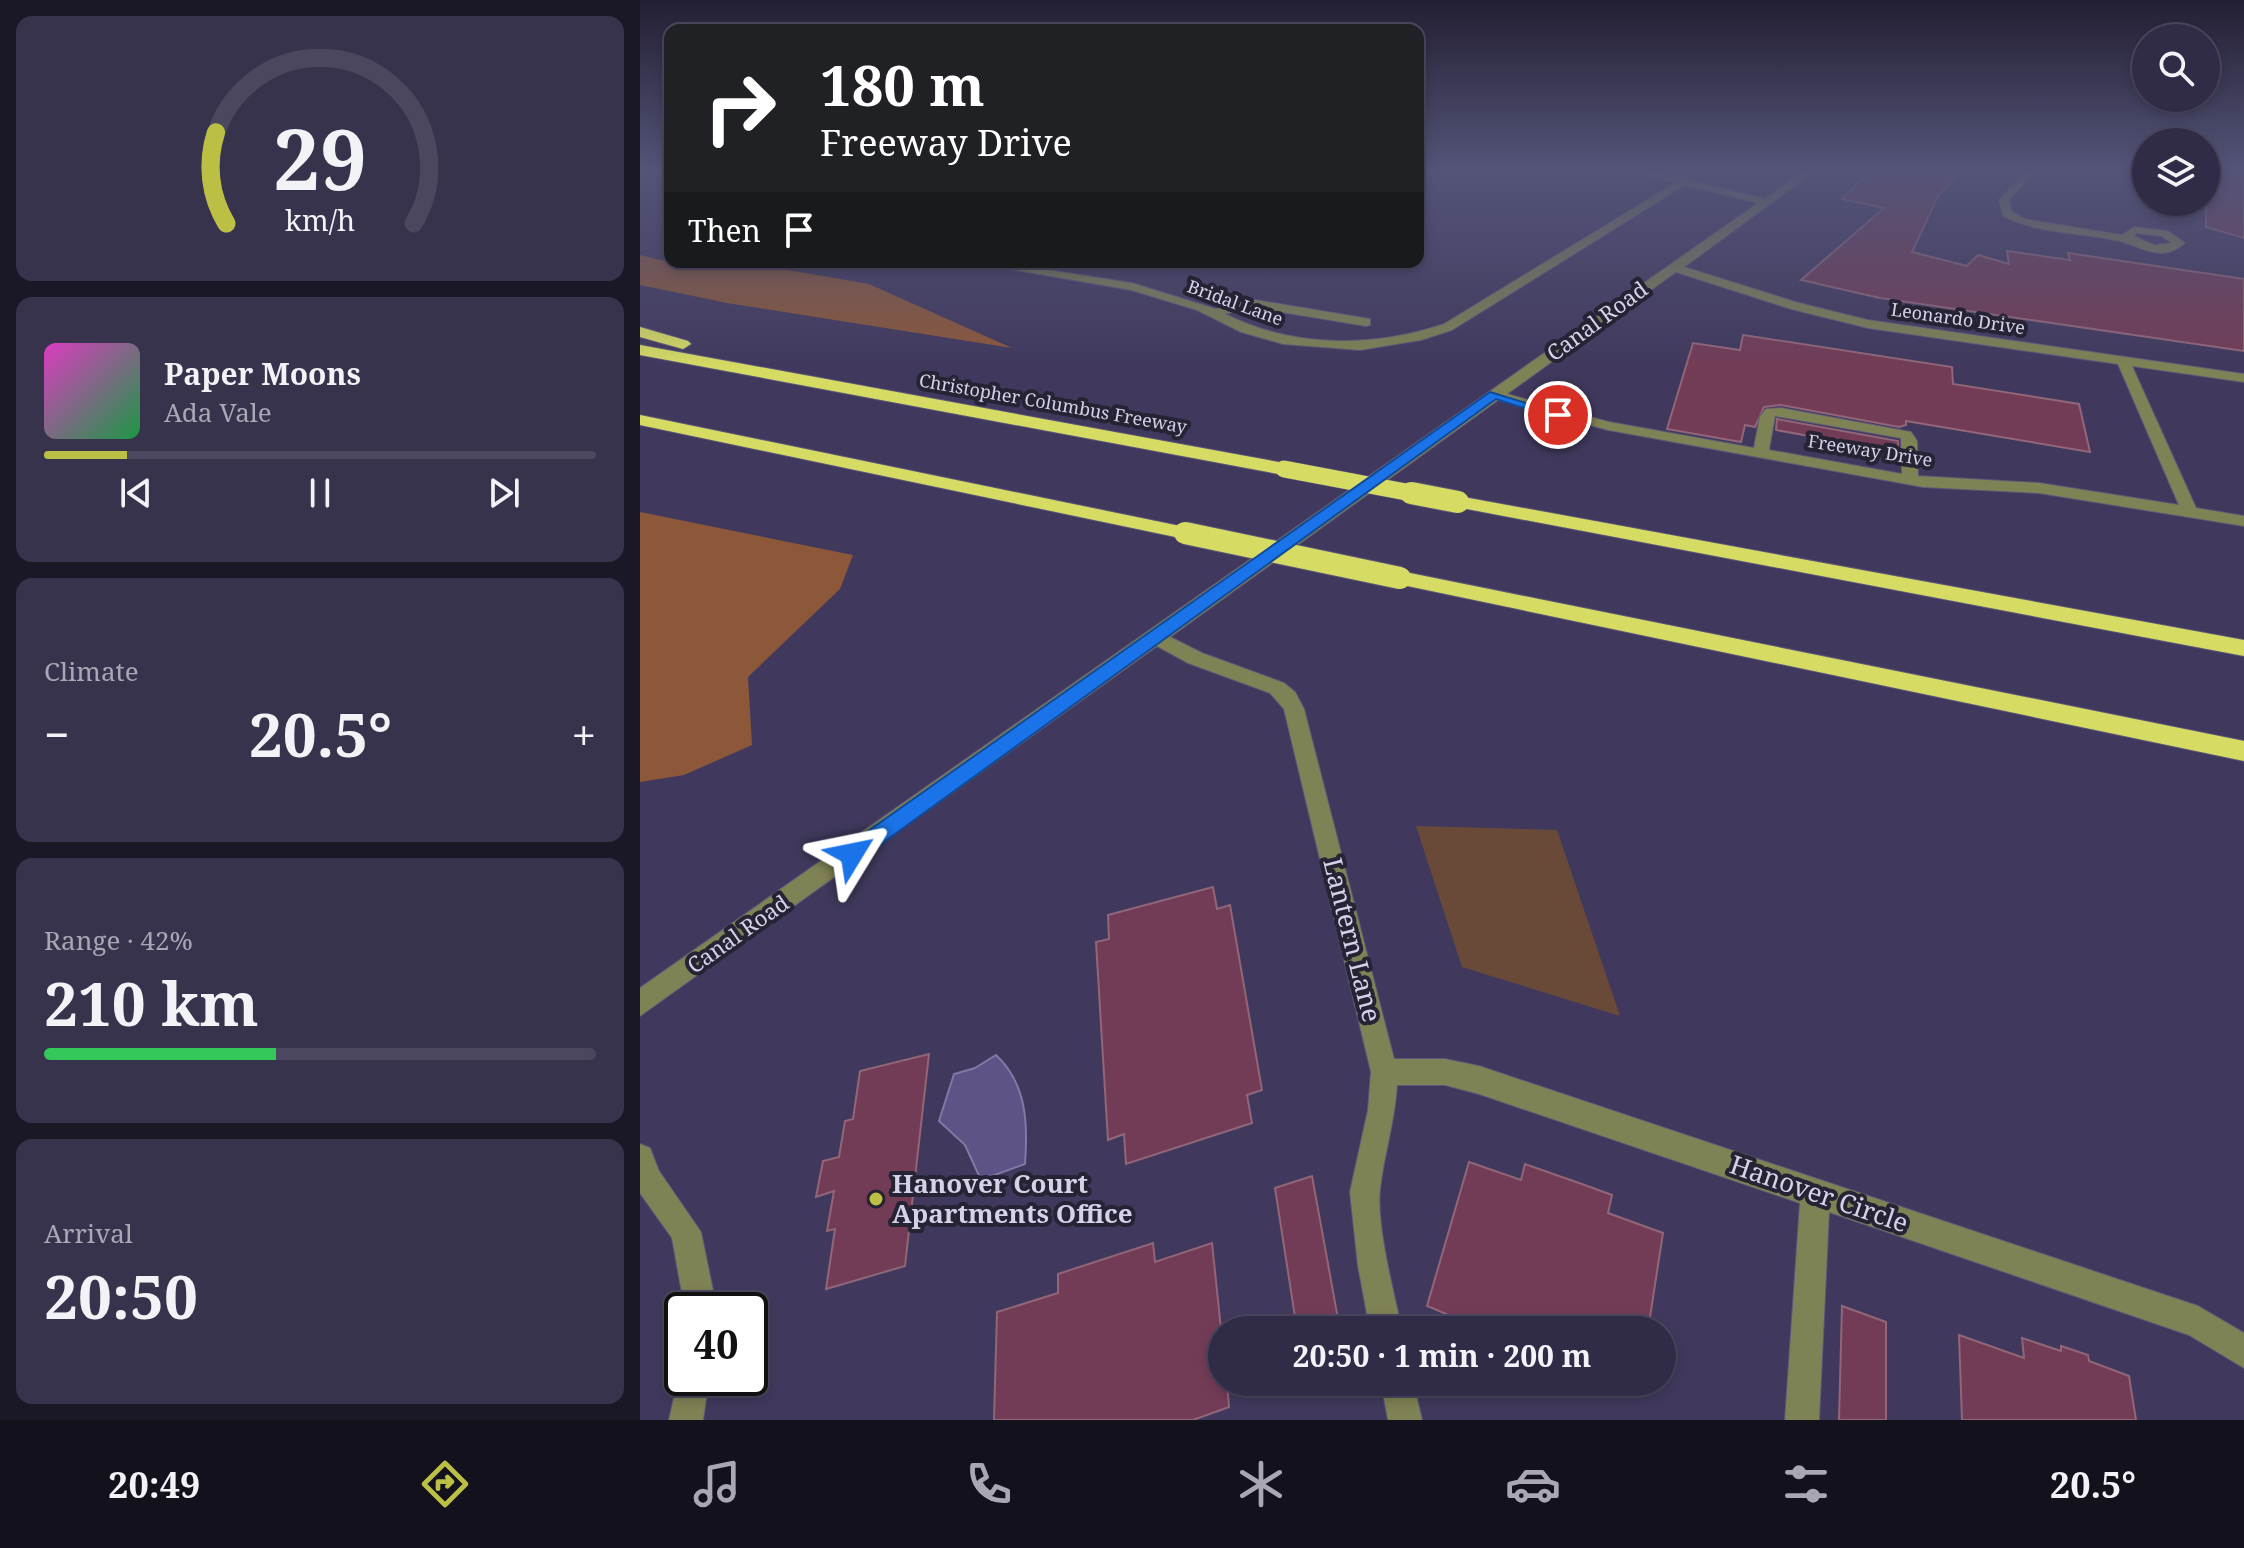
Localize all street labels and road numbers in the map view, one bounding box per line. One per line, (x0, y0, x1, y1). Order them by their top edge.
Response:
street label: Canal Road (1540, 273, 1653, 367)
street label: Bridal Lane (1184, 274, 1286, 330)
street label: Leonardo Drive (1890, 297, 2027, 339)
street label: Christopher Columbus Freeway (917, 368, 1190, 439)
street label: Freeway Drive (1806, 428, 1934, 472)
street label: Lantern Lane (1315, 854, 1391, 1026)
street label: Canal Road (680, 887, 795, 979)
street label: Hanover Circle (1725, 1146, 1913, 1240)

